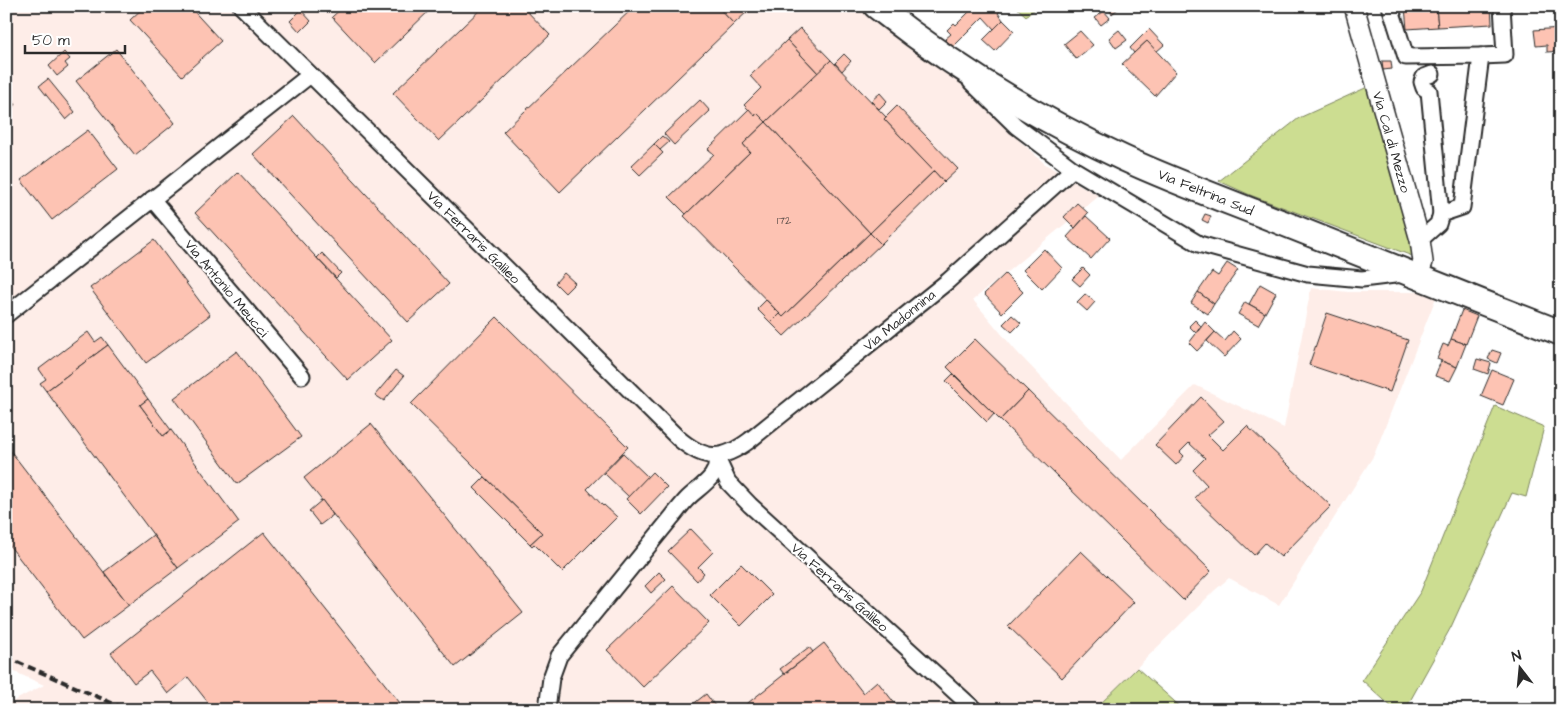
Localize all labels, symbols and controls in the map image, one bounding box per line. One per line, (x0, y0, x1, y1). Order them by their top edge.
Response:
scale bar (25, 22, 125, 54)
text: 50 m (32, 30, 70, 51)
street label: Via Cal di Mezzo (1367, 89, 1415, 195)
street label: Via Feltrina Sud (1155, 165, 1256, 221)
street label: Via Ferraris Galileo (422, 187, 525, 289)
house number: 172 (777, 213, 792, 228)
street label: Via Antonio Meucci (179, 236, 273, 342)
street label: Via Madonnina (859, 285, 940, 356)
street label: Via Ferraris Galileo (786, 539, 892, 637)
north arrow (1494, 644, 1544, 694)
text: N (1510, 646, 1524, 667)

